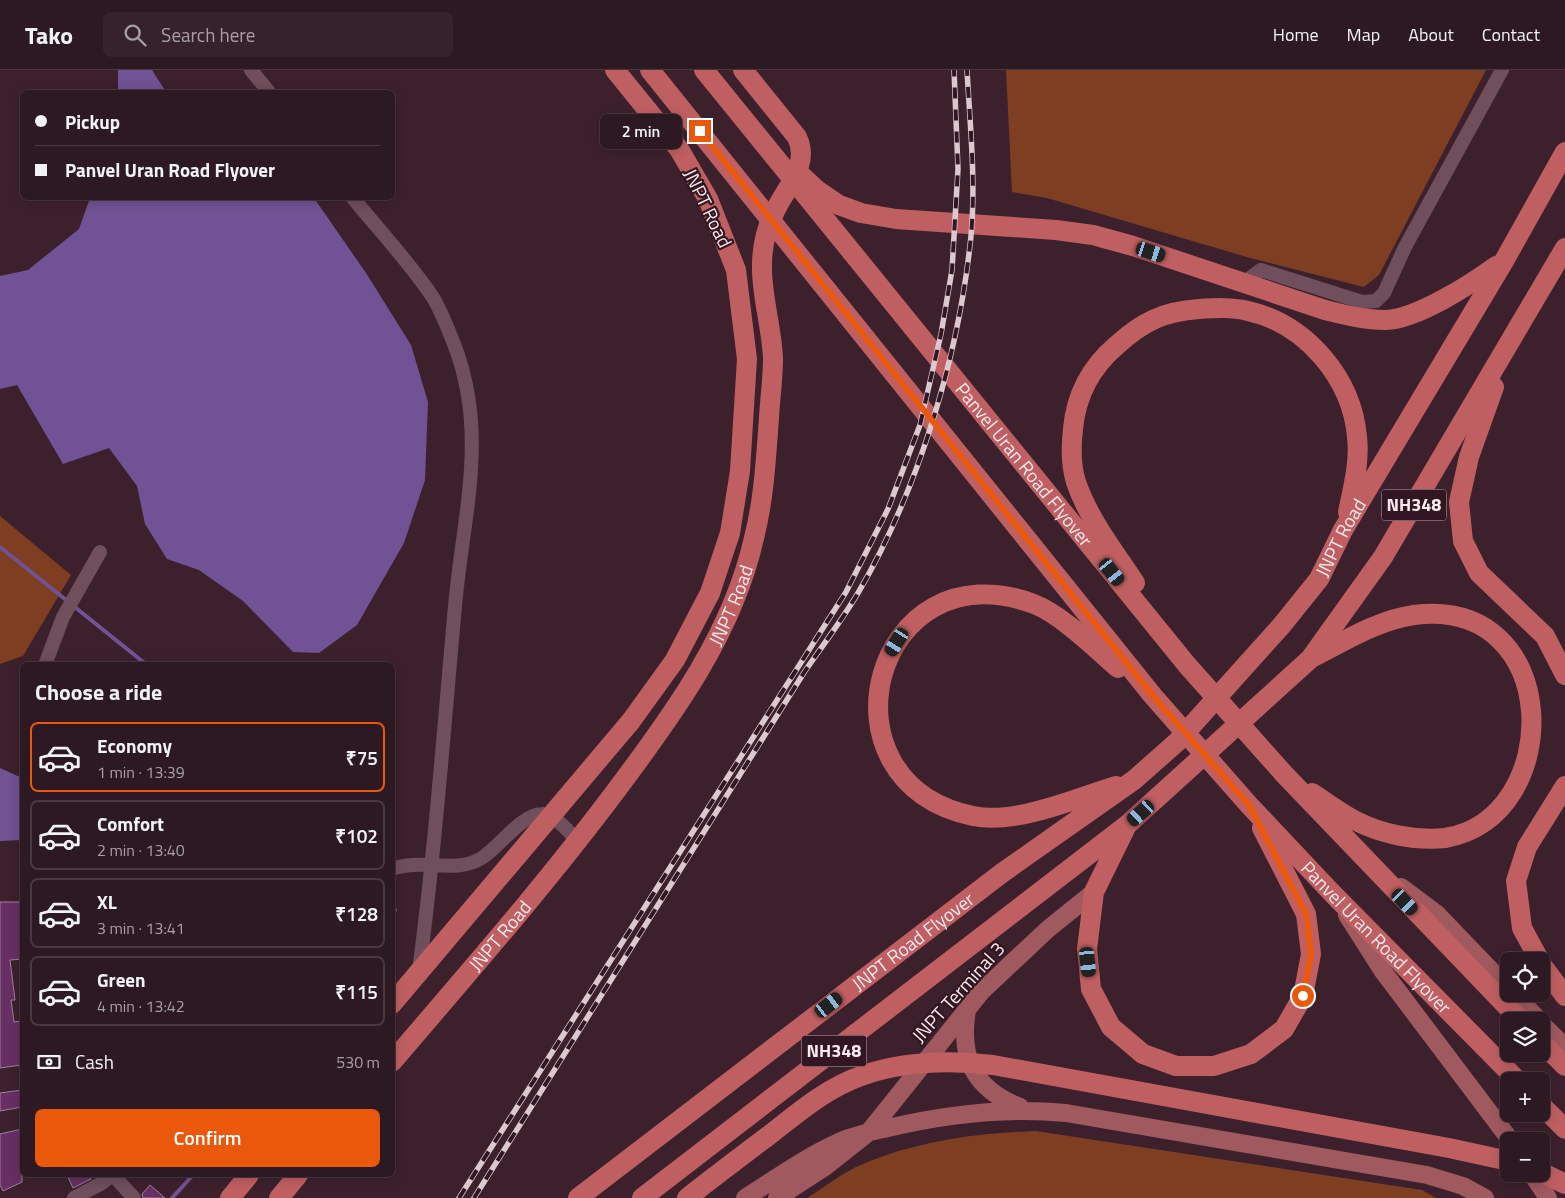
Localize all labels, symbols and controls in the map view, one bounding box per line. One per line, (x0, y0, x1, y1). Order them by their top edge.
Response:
search box (103, 12, 453, 57)
text: Tako (25, 17, 73, 53)
text: Search here (161, 20, 255, 49)
icon: search (121, 21, 149, 49)
text: Home (1273, 21, 1319, 48)
text: Map (1347, 21, 1380, 48)
text: About (1408, 21, 1454, 48)
text: Contact (1482, 21, 1540, 48)
text: Pickup (65, 107, 120, 136)
callout: 2 min (600, 114, 682, 148)
text: 2 min (622, 119, 660, 143)
route end (689, 120, 711, 142)
text: Panvel Uran Road Flyover (65, 155, 275, 184)
street label: JNPT Road (677, 163, 740, 252)
car (1134, 240, 1167, 264)
street label: Panvel Uran Road Flyover (949, 376, 1101, 553)
road number: NH348 (1382, 490, 1446, 520)
street label: JNPT Road (1307, 493, 1373, 581)
car (1096, 556, 1127, 588)
street label: JNPT Road (701, 561, 760, 650)
car (882, 625, 911, 659)
text: Choose a ride (35, 675, 162, 709)
text: Economy (97, 731, 172, 760)
icon: car (37, 735, 82, 780)
text: ₹75 (346, 743, 378, 772)
text: 1 min · 13:39 (97, 760, 185, 784)
car (1124, 797, 1157, 829)
text: Comfort (97, 809, 164, 838)
icon: car (37, 813, 82, 858)
text: ₹102 (335, 821, 378, 850)
text: 2 min · 13:40 (97, 838, 185, 862)
street label: Panvel Uran Road Flyover (1295, 854, 1459, 1020)
street label: JNPT Road Flyover (845, 884, 980, 997)
car (1389, 886, 1420, 918)
text: XL (97, 887, 117, 916)
icon: car (37, 891, 82, 936)
street label: JNPT Road (461, 894, 538, 977)
text: ₹128 (335, 899, 378, 928)
text: 3 min · 13:41 (97, 916, 185, 940)
street label: JNPT Terminal 3 (904, 935, 1011, 1049)
car (1078, 946, 1097, 978)
map controls (1500, 952, 1550, 1182)
button: locate (1500, 952, 1550, 1002)
text: Green (97, 965, 146, 994)
icon: car (37, 969, 82, 1014)
text: ₹115 (335, 977, 378, 1006)
route start (1292, 985, 1314, 1007)
car (812, 990, 845, 1020)
text: 4 min · 13:42 (97, 994, 185, 1018)
button: layers (1500, 1012, 1550, 1062)
road number: NH348 (802, 1036, 866, 1066)
text: Cash (75, 1047, 114, 1076)
icon: cash (35, 1048, 63, 1076)
text: 530 m (336, 1050, 380, 1074)
button: + (1500, 1072, 1550, 1122)
button: Confirm (35, 1109, 380, 1167)
button: − (1500, 1132, 1550, 1182)

